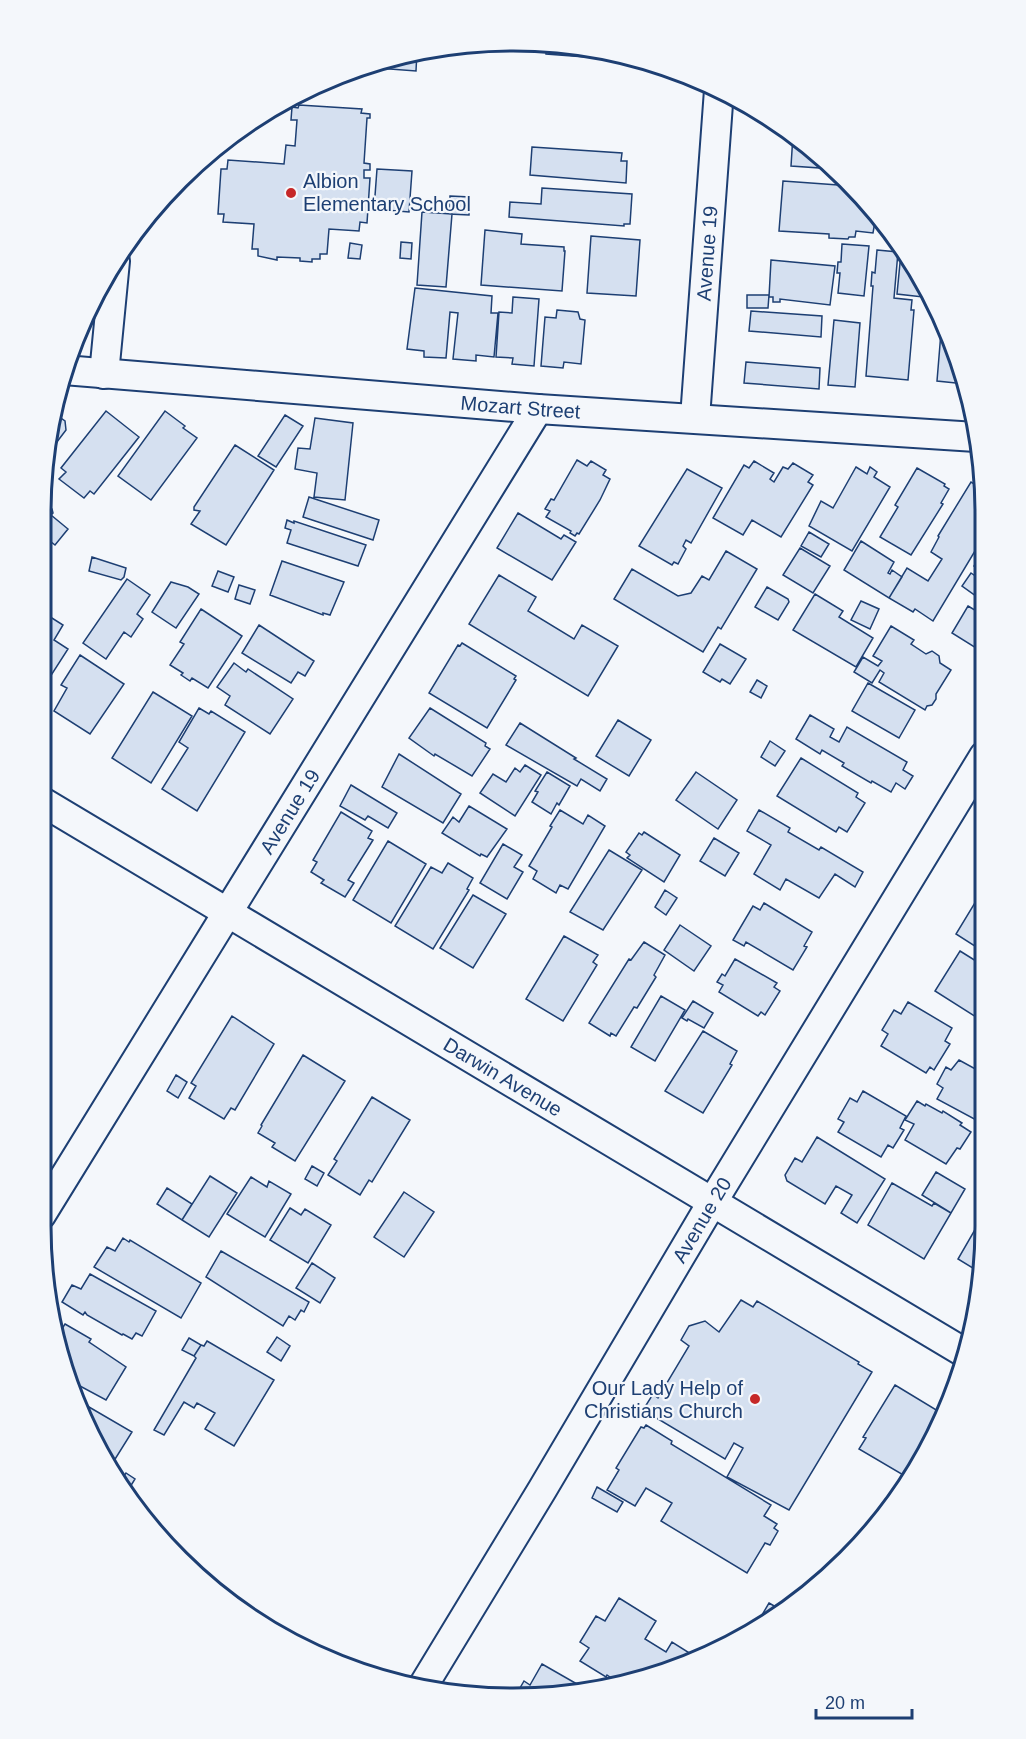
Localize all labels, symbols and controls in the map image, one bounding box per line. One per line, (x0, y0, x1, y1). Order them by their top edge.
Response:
place label: Albion Elementary School (303, 170, 471, 215)
marker: Albion Elementary School (284, 186, 298, 200)
street label: Avenue 19 (693, 205, 721, 302)
street label: Mozart Street (460, 392, 582, 423)
street label: Avenue 19 (255, 765, 324, 858)
street label: Darwin Avenue (440, 1033, 566, 1121)
street label: Avenue 20 (668, 1173, 736, 1267)
place label: Our Lady Help of Christians Church (584, 1377, 743, 1422)
marker: Our Lady Help of Christians Church (748, 1392, 762, 1406)
scale bar (816, 1682, 912, 1720)
text: 20 m (825, 1693, 865, 1713)

